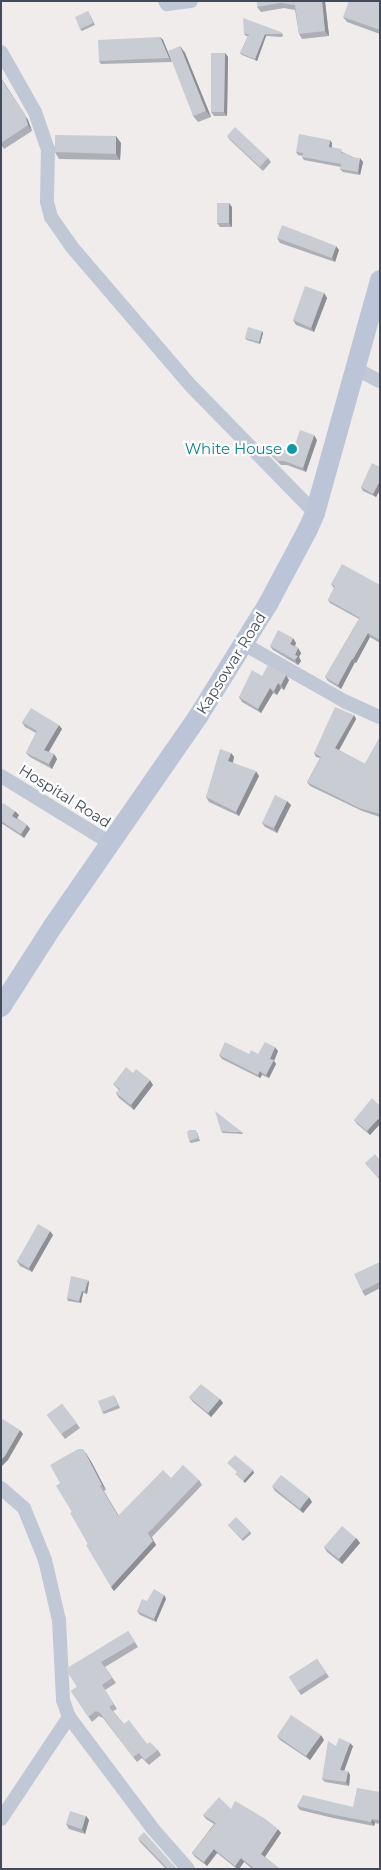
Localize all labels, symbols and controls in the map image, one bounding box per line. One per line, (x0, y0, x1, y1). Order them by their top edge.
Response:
place label: White House (185, 440, 282, 458)
marker: White House (286, 443, 298, 455)
street label: Kapsowar Road (192, 609, 270, 717)
street label: Hospital Road (16, 761, 114, 831)

